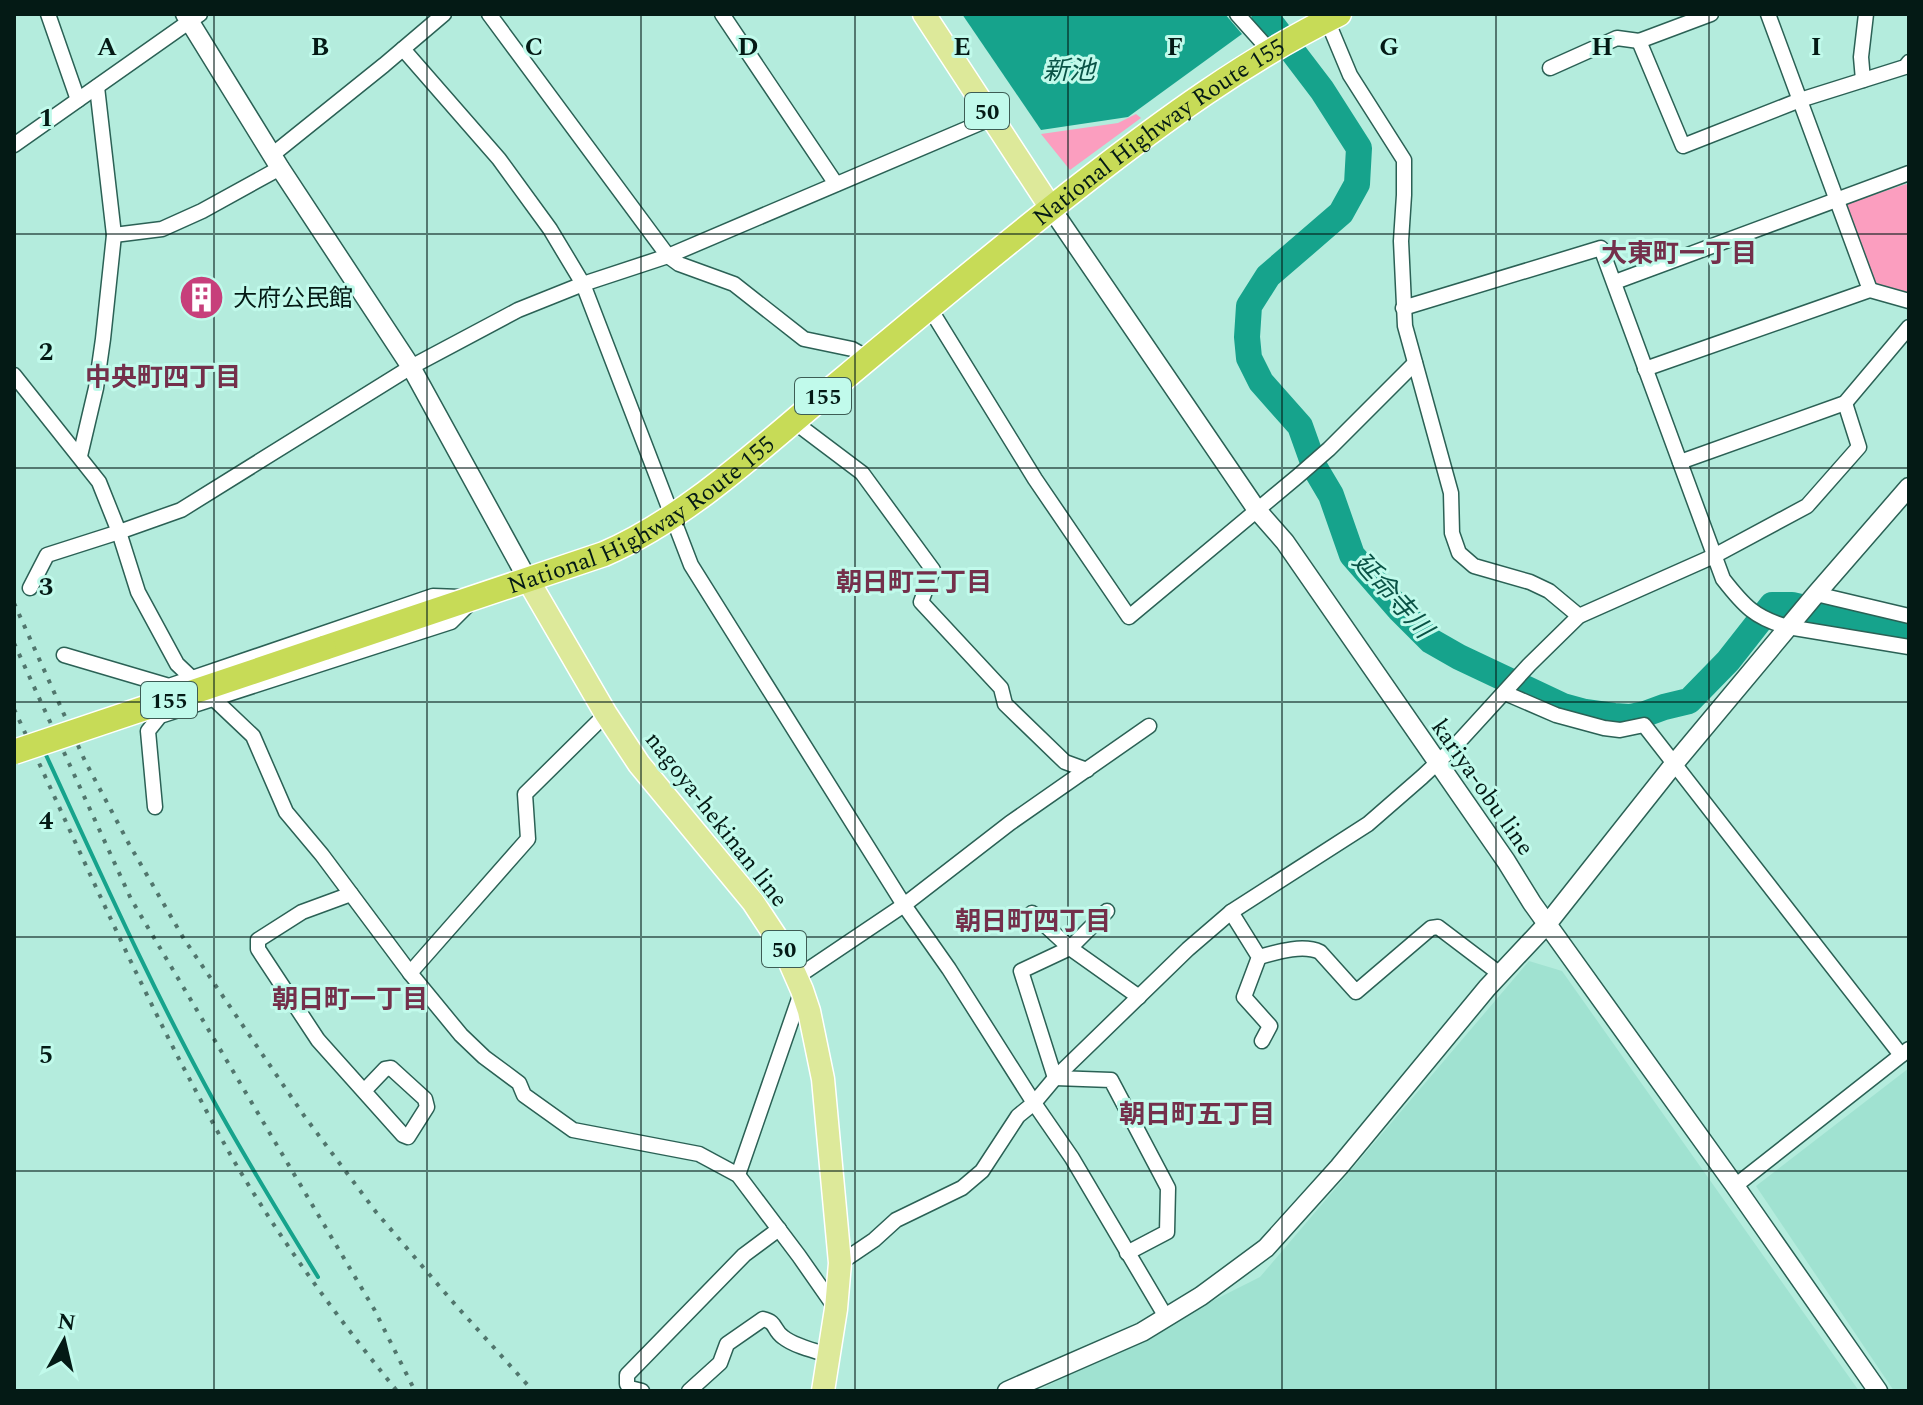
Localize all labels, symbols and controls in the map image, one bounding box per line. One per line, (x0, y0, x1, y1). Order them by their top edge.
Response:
text: A (97, 27, 117, 67)
text: B (311, 27, 329, 67)
text: C (525, 27, 543, 67)
text: D (738, 27, 758, 67)
text: E (953, 27, 971, 67)
text: F (1167, 27, 1183, 67)
text: G (1379, 27, 1399, 67)
text: H (1591, 27, 1613, 67)
text: I (1811, 27, 1821, 67)
street label: National Highway Route 155 (1025, 30, 1292, 235)
water label: 新池 (1043, 51, 1098, 91)
road number: 50 (965, 93, 1009, 129)
text: 1 (39, 98, 53, 138)
district label: 大東町一丁目 (1601, 234, 1757, 274)
building icon: 大府公民館 (178, 274, 226, 322)
place label: 大府公民館 (233, 281, 353, 317)
text: 2 (39, 332, 53, 372)
district label: 中央町四丁目 (85, 358, 241, 398)
road number: 155 (795, 378, 851, 414)
street label: National Highway Route 155 (503, 427, 783, 604)
water label: 延命寺川 (1343, 544, 1444, 650)
district label: 朝日町三丁目 (836, 563, 992, 603)
text: 3 (39, 567, 53, 607)
road number: 155 (141, 682, 197, 718)
street label: kariya-obu line (1422, 712, 1543, 863)
street label: nagoya-hekinan line (636, 724, 797, 915)
text: 4 (39, 801, 54, 841)
district label: 朝日町四丁目 (955, 902, 1111, 942)
road number: 50 (762, 931, 806, 967)
district label: 朝日町一丁目 (272, 980, 428, 1020)
text: 5 (39, 1035, 53, 1075)
district label: 朝日町五丁目 (1119, 1095, 1275, 1135)
north arrow (24, 1301, 104, 1381)
text: N (55, 1305, 78, 1340)

